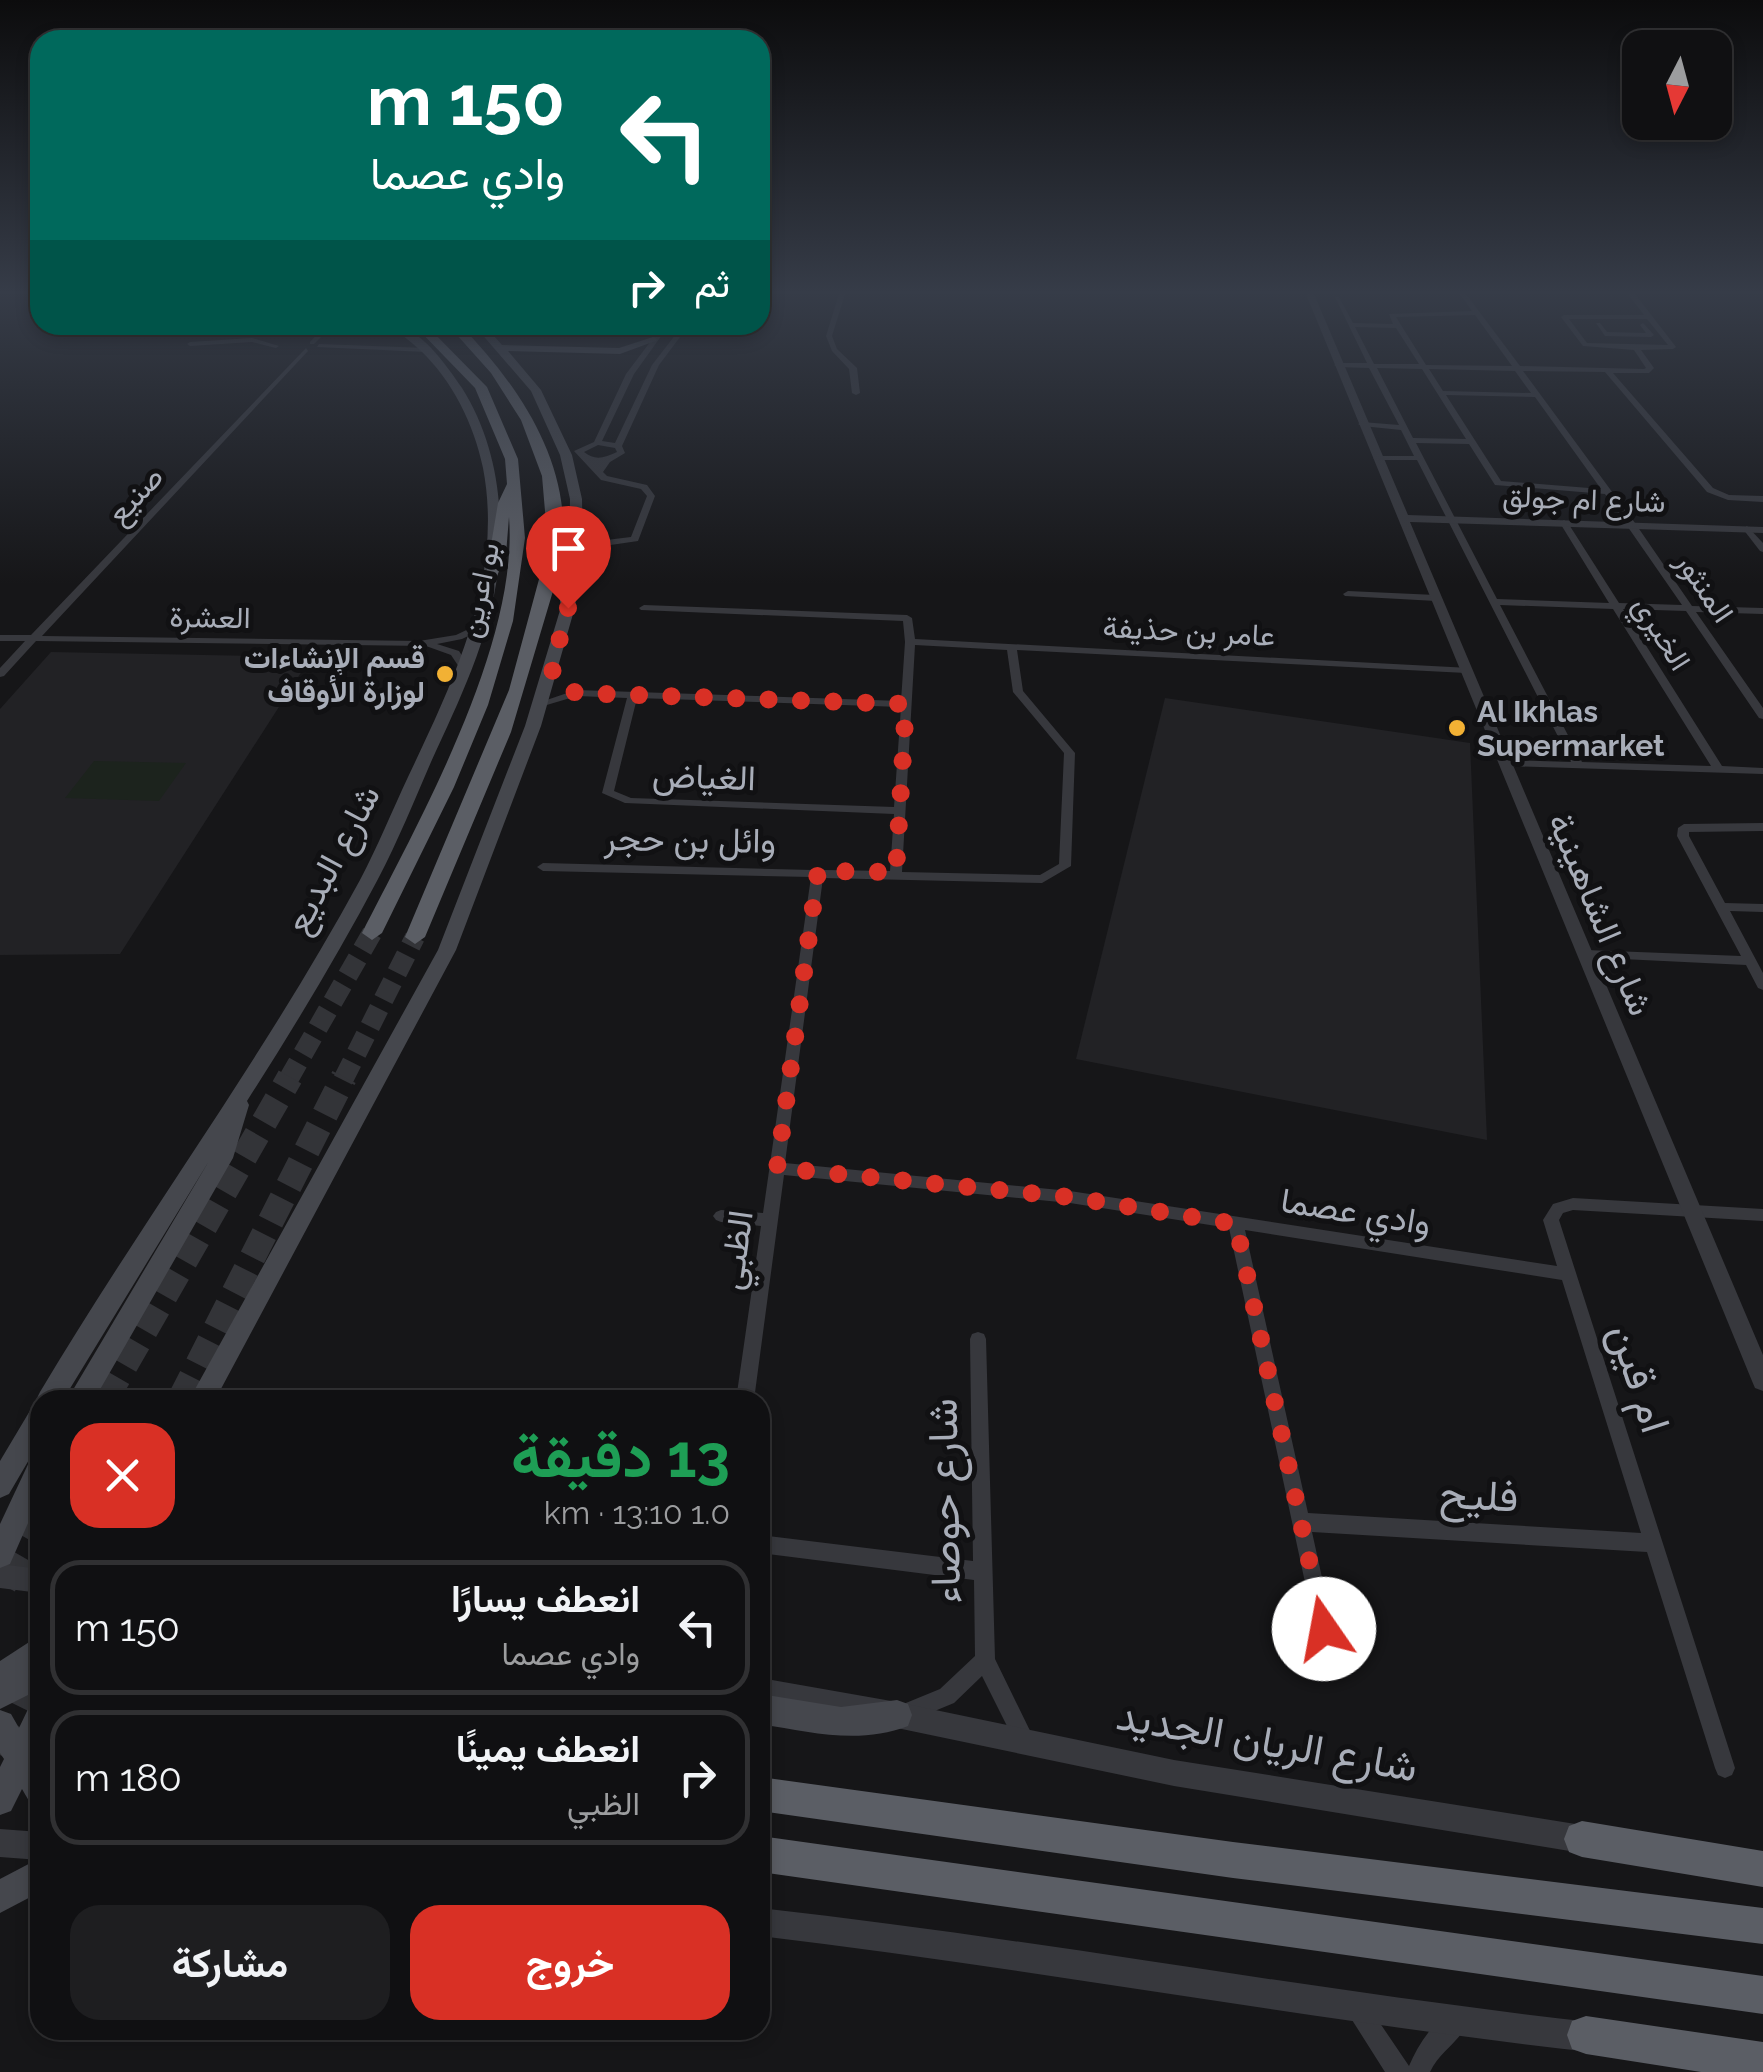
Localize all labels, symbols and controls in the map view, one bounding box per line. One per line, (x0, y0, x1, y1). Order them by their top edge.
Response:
north arrow (1622, 30, 1732, 140)
map controls (1622, 30, 1732, 140)
text: 150 m (367, 59, 565, 141)
icon: left (600, 70, 730, 200)
text: وادي عصما (370, 147, 565, 200)
icon: right (619, 260, 674, 315)
text: ثم (694, 261, 730, 306)
street label: صنيع (100, 459, 172, 533)
street label: شارع ام جولق (1502, 479, 1666, 522)
pin (526, 506, 611, 609)
icon: arrive (541, 521, 596, 576)
street label: بو اعرين (452, 539, 507, 641)
street label: المنثور (1667, 544, 1741, 629)
street label: الخيري (1620, 589, 1698, 680)
street label: العشرة (169, 599, 251, 636)
street label: عامر بن حذيفة (1102, 609, 1276, 654)
place label: قسم الإنشاءات لوزارة الأوقاف (244, 640, 425, 710)
marker: قسم الإنشاءات لوزارة الأوقاف (434, 663, 456, 685)
place label: Al Ikhlas Supermarket (1477, 694, 1665, 763)
marker: Al Ikhlas Supermarket (1446, 717, 1468, 739)
street label: الغياض (651, 754, 757, 799)
street label: شارع البديع (276, 778, 392, 942)
street label: شارع الشاهينية (1536, 807, 1662, 1023)
street label: وائل بن حجر (603, 817, 776, 863)
street label: وادي عصما (1277, 1179, 1434, 1252)
street label: الظبي (709, 1208, 770, 1294)
street label: ام قين (1597, 1317, 1681, 1440)
street label: شارع حوصاء (918, 1398, 974, 1604)
text: 13 دقيقة (511, 1421, 730, 1491)
button: close (70, 1423, 175, 1528)
street label: فليح (1438, 1468, 1520, 1526)
text: 1.0 km · 13:10 (544, 1494, 730, 1531)
text: انعطف يسارًا (451, 1576, 640, 1621)
position arrow (1272, 1577, 1376, 1681)
icon: left (670, 1600, 725, 1655)
text: 150 m (75, 1605, 180, 1650)
text: وادي عصما (501, 1635, 640, 1672)
street label: شارع الريان الجديد (1112, 1690, 1421, 1796)
text: انعطف يمينًا (456, 1726, 640, 1771)
icon: right (670, 1750, 725, 1805)
text: 180 m (75, 1755, 182, 1800)
text: الظبي (567, 1785, 640, 1822)
button: مشاركة (70, 1905, 390, 2020)
button: خروج (410, 1905, 730, 2020)

